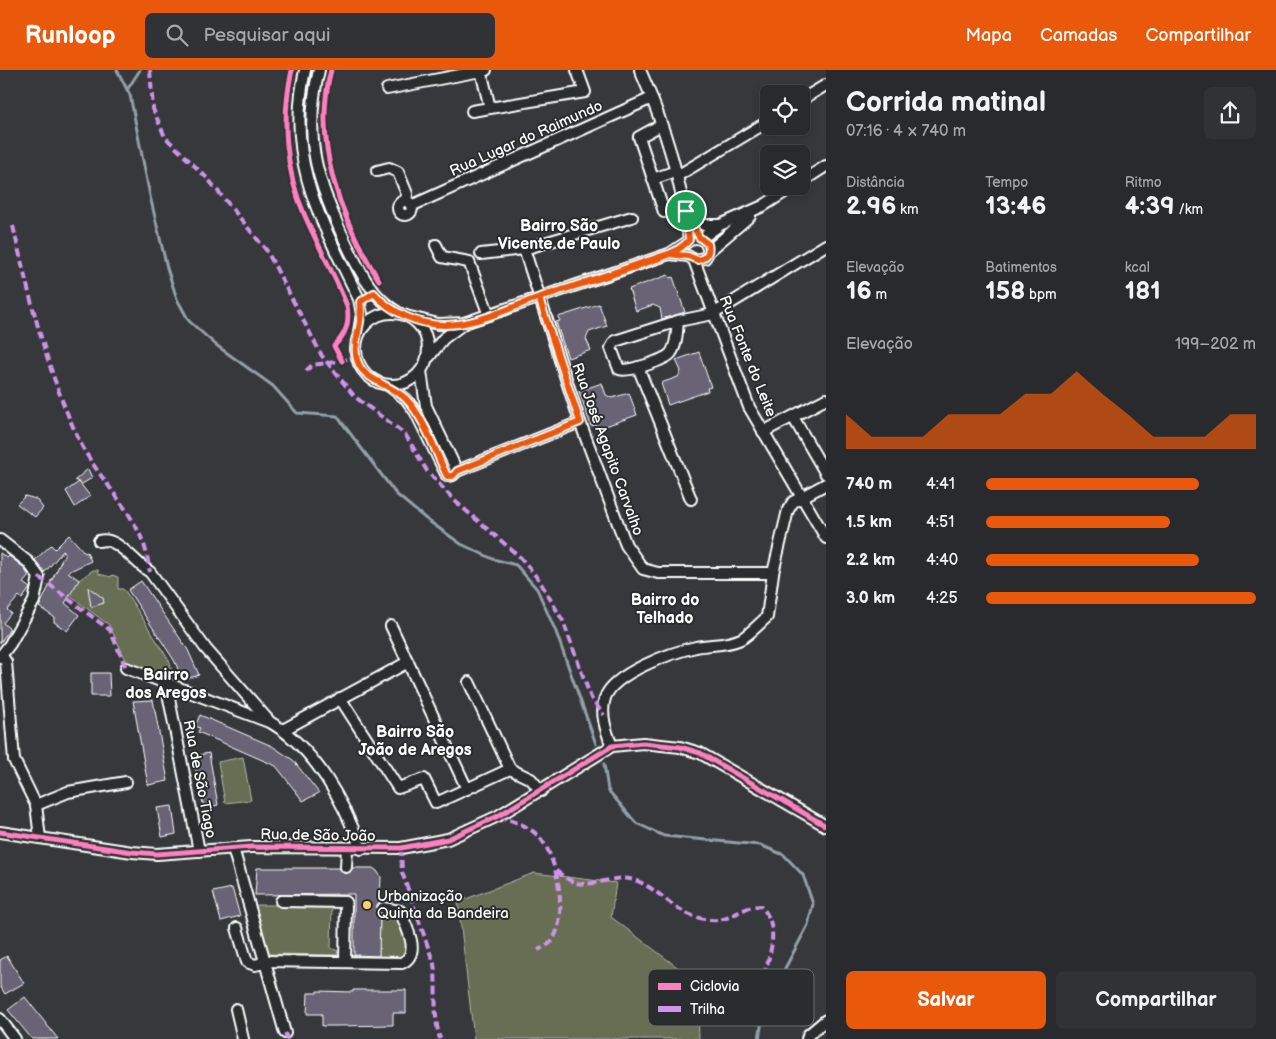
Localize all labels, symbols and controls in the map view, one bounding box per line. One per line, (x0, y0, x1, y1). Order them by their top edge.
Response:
search box (145, 13, 495, 58)
text: Runloop (25, 21, 115, 50)
icon: search (163, 21, 191, 49)
text: Pesquisar aqui (203, 24, 330, 47)
text: Mapa (966, 25, 1012, 46)
text: Camadas (1040, 25, 1117, 46)
text: Compartilhar (1145, 25, 1251, 46)
map controls (760, 85, 810, 195)
button: locate (760, 85, 810, 135)
text: Corrida matinal (846, 86, 1046, 119)
button: share (1204, 87, 1256, 139)
street label: Rua Lugar do Raimundo (447, 96, 606, 181)
text: 07:16 · 4 × 740 m (846, 122, 966, 141)
button: layers (760, 145, 810, 195)
text: Distância (846, 174, 905, 191)
text: Tempo (985, 174, 1028, 191)
text: Ritmo (1125, 174, 1162, 191)
pin (665, 190, 707, 232)
text: 2.96 (846, 191, 896, 222)
text: 13:46 (985, 191, 1046, 222)
text: 4:39 (1125, 191, 1175, 222)
icon: arrive (672, 197, 700, 225)
text: km (896, 201, 919, 218)
text: /km (1175, 201, 1203, 218)
district label: Bairro São Vicente de Paulo (498, 217, 620, 254)
text: Elevação (846, 259, 904, 276)
text: Batimentos (985, 259, 1057, 276)
text: kcal (1125, 259, 1150, 276)
text: 16 (846, 276, 872, 307)
text: 158 (985, 276, 1025, 307)
text: 181 (1125, 276, 1161, 307)
text: m (872, 286, 887, 303)
text: bpm (1025, 286, 1057, 303)
street label: Rua Fonte do Leite (715, 293, 781, 420)
text: Elevação (846, 335, 913, 354)
text: 199–202 m (1175, 335, 1256, 354)
street label: Rua José Agapito Carvalho (567, 360, 648, 538)
text: 740 m (846, 475, 892, 494)
text: 4:41 (926, 475, 955, 494)
text: 1.5 km (846, 513, 892, 532)
text: 4:51 (926, 513, 954, 532)
text: 2.2 km (846, 551, 895, 570)
text: 4:40 (926, 551, 958, 570)
text: 3.0 km (846, 589, 895, 608)
text: 4:25 (926, 589, 958, 608)
district label: Bairro do Telhado (631, 591, 699, 628)
district label: Bairro dos Aregos (125, 666, 207, 703)
street label: Rua de São Tiago (179, 718, 220, 840)
district label: Bairro São João de Aregos (358, 723, 472, 760)
street label: Rua de São João (260, 825, 376, 846)
place label: Urbanização Quinta da Bandeira (377, 887, 509, 923)
marker: Urbanização Quinta da Bandeira (361, 899, 373, 911)
legend (648, 969, 814, 1026)
button: Salvar (846, 971, 1046, 1029)
button: Compartilhar (1056, 971, 1256, 1029)
text: Ciclovia (690, 978, 740, 995)
text: Trilha (690, 1001, 725, 1018)

